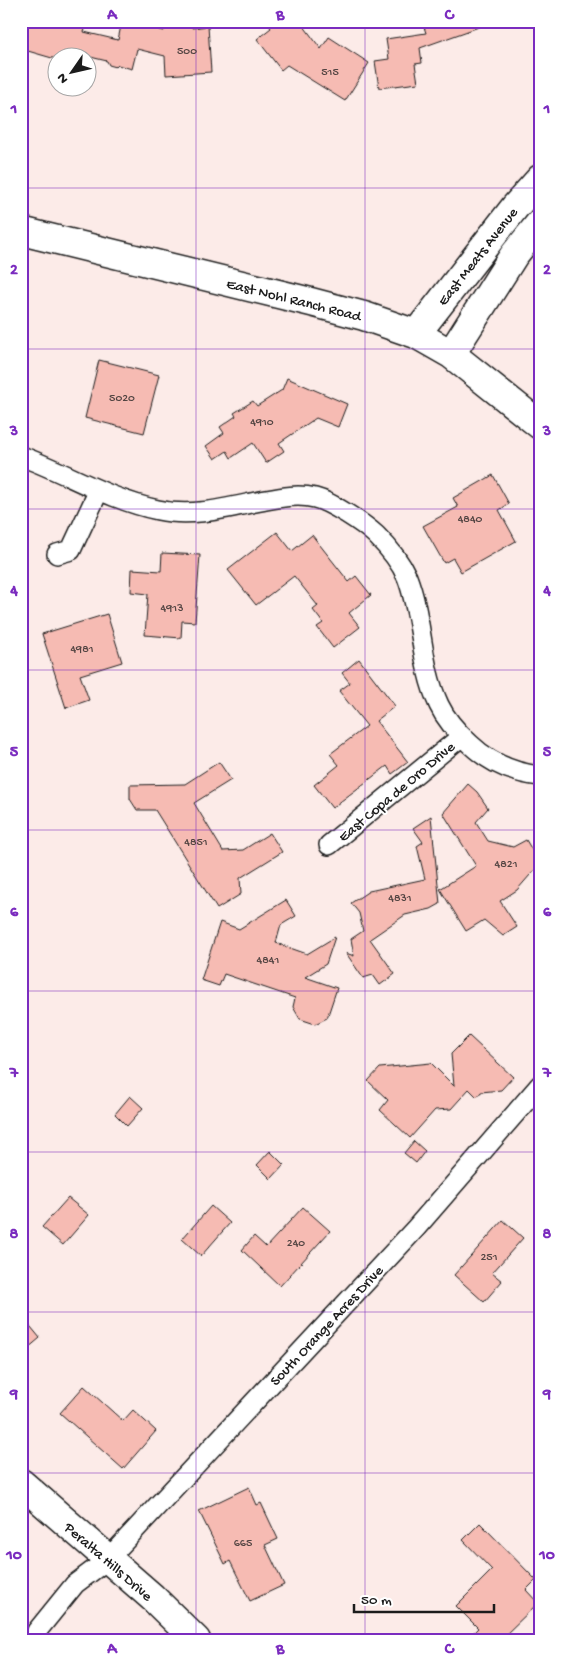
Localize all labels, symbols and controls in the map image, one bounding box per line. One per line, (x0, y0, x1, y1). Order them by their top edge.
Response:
text: A (106, 7, 118, 26)
text: B (275, 7, 285, 26)
text: C (444, 7, 455, 26)
house number: 500 (177, 45, 197, 59)
north arrow (48, 48, 98, 98)
house number: 515 (321, 66, 339, 80)
text: N (54, 69, 73, 86)
text: 1 (10, 101, 17, 120)
text: 1 (543, 101, 550, 120)
street label: East Meats Avenue (435, 204, 523, 310)
text: 2 (10, 262, 18, 281)
text: 2 (543, 262, 551, 281)
street label: East Nohl Ranch Road (224, 275, 364, 327)
house number: 5020 (109, 392, 135, 406)
house number: 4910 (250, 416, 274, 430)
text: 3 (9, 423, 18, 442)
text: 3 (542, 423, 551, 442)
house number: 4840 (458, 513, 483, 527)
text: 4 (9, 583, 18, 602)
text: 4 (542, 583, 551, 602)
house number: 4913 (161, 602, 183, 616)
house number: 4981 (70, 643, 94, 657)
street label: East Copa de Oro Drive (335, 738, 459, 847)
text: 5 (10, 744, 19, 763)
text: 5 (543, 744, 552, 763)
house number: 4851 (184, 836, 208, 850)
house number: 4821 (495, 858, 518, 872)
house number: 4831 (388, 892, 412, 906)
text: 6 (10, 904, 19, 923)
text: 6 (543, 904, 552, 923)
house number: 4841 (257, 954, 280, 968)
text: 7 (9, 1065, 19, 1084)
text: 7 (542, 1065, 552, 1084)
text: 8 (10, 1226, 19, 1245)
text: 8 (543, 1226, 552, 1245)
house number: 240 (287, 1237, 305, 1251)
house number: 251 (480, 1251, 498, 1265)
street label: South Orange Acres Drive (267, 1262, 388, 1390)
text: 9 (9, 1386, 18, 1405)
text: 9 (542, 1386, 551, 1405)
street label: Peralta Hills Drive (59, 1519, 156, 1606)
house number: 665 (234, 1537, 252, 1551)
text: 10 (5, 1547, 22, 1566)
text: 10 (538, 1547, 555, 1566)
scale bar (354, 1581, 494, 1613)
text: 50 m (361, 1592, 392, 1610)
text: A (106, 1641, 118, 1660)
text: B (275, 1641, 285, 1660)
text: C (444, 1641, 455, 1660)

